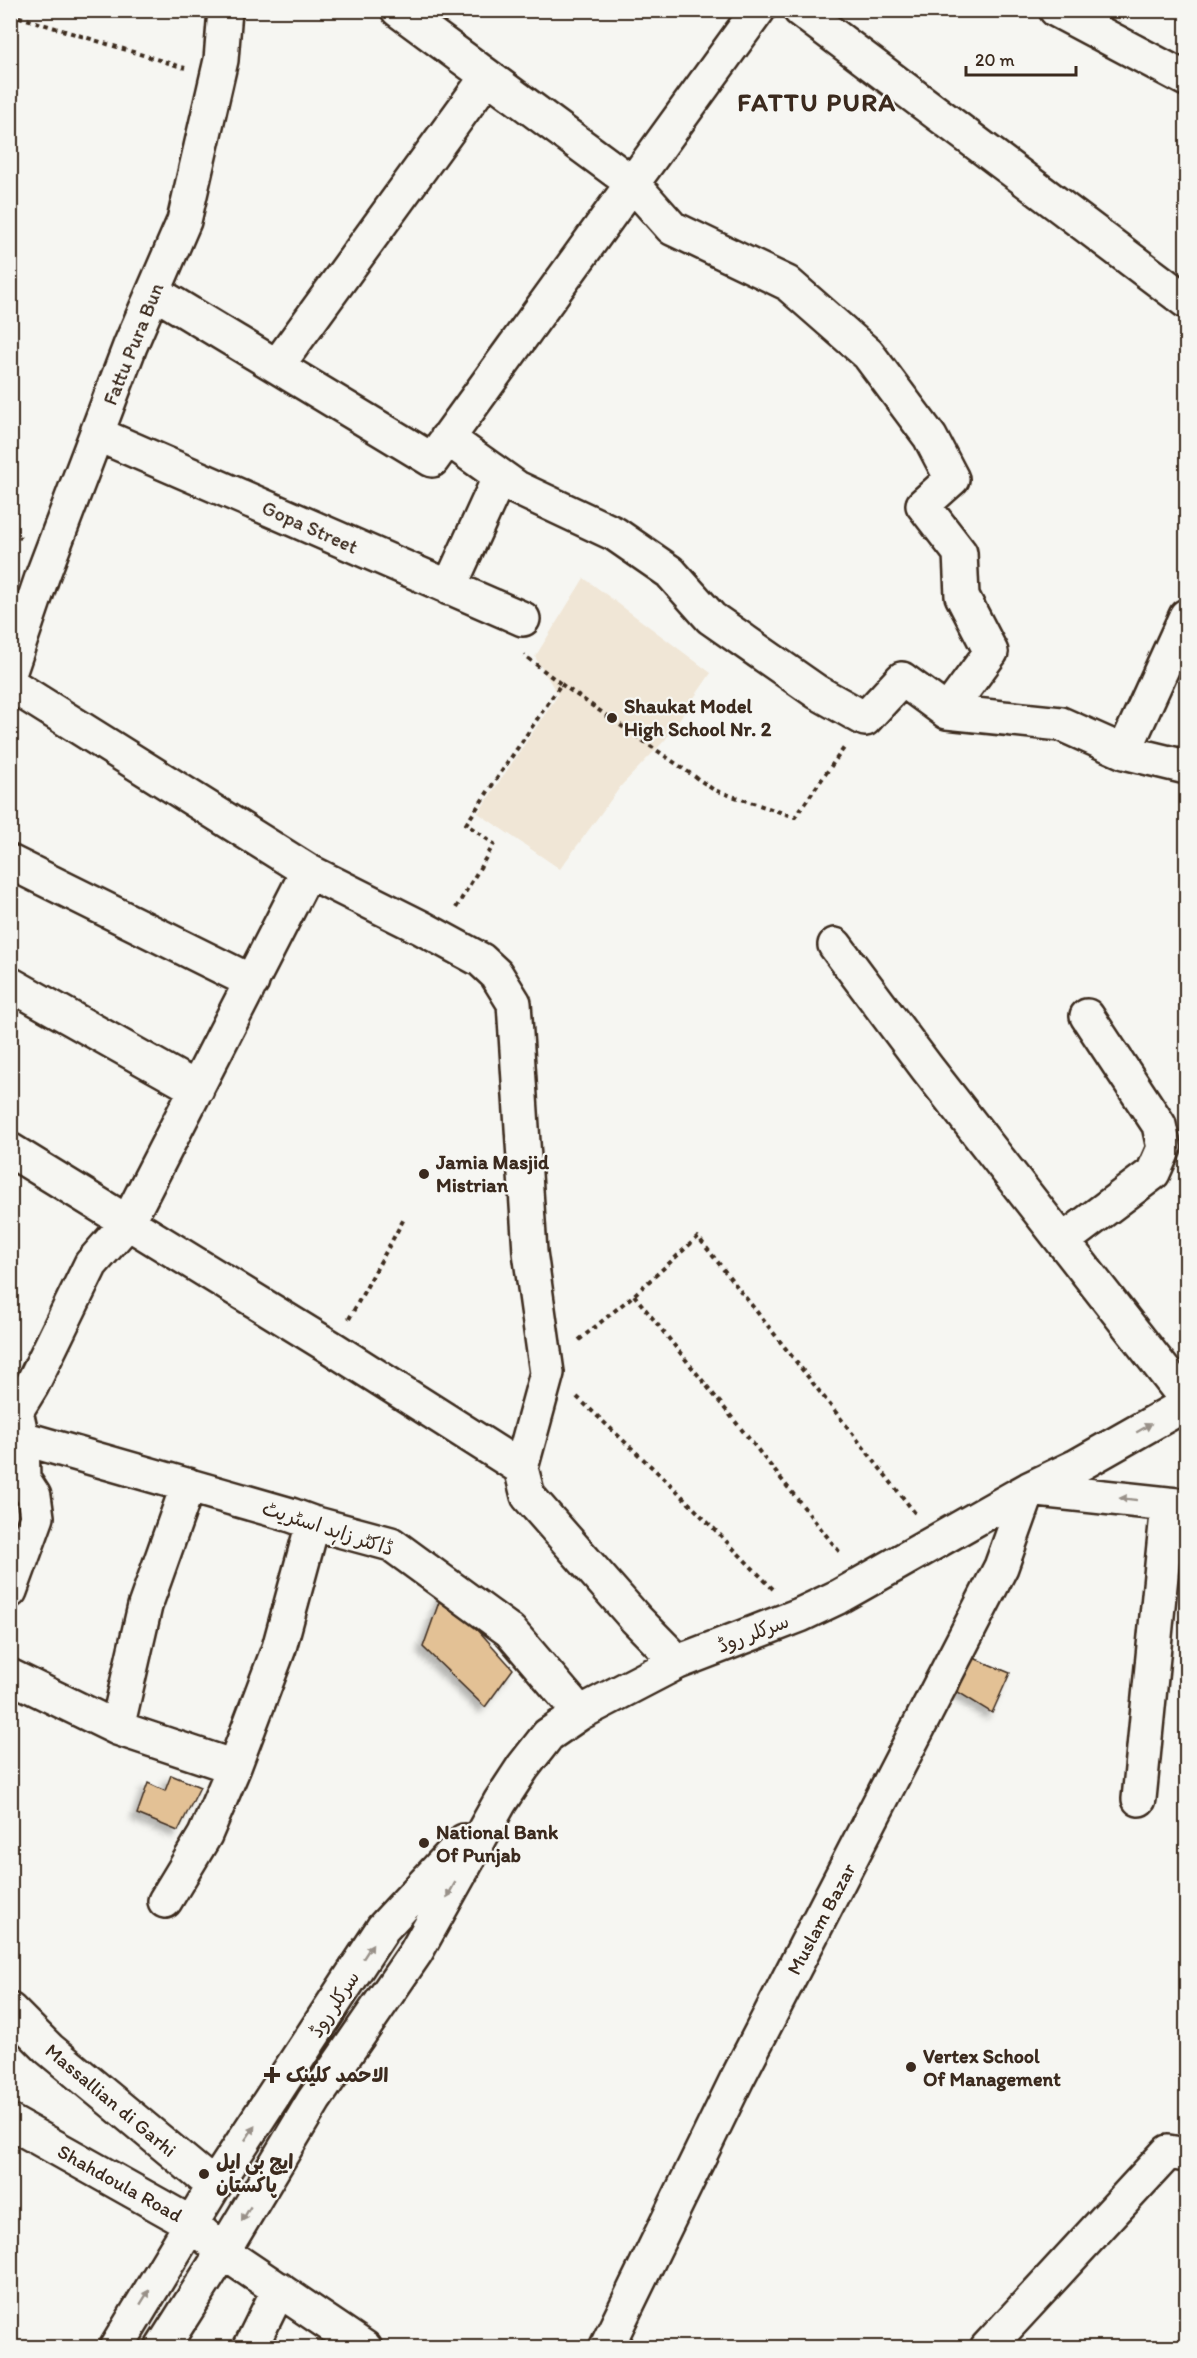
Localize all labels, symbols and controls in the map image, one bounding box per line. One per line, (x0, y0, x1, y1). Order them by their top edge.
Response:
scale bar (966, 39, 1076, 77)
text: 20 m (975, 49, 1015, 71)
district label: FATTU PURA (737, 86, 897, 118)
street label: Fattu Pura Bun (98, 279, 169, 409)
street label: Gopa Street (258, 495, 362, 559)
place label: Shaukat Model High School Nr. 2 (624, 694, 772, 742)
marker: Shaukat Model High School Nr. 2 (605, 711, 619, 725)
place label: Jamia Masjid Mistrian (435, 1150, 550, 1197)
marker: Jamia Masjid Mistrian (417, 1167, 431, 1181)
one-way arrow (1136, 1422, 1152, 1433)
one-way arrow (1119, 1494, 1138, 1504)
street label: ڈاکٹر زاہد اسٹریٹ (258, 1495, 397, 1563)
street label: سرکلر روڈ (714, 1608, 792, 1658)
place label: National Bank Of Punjab (436, 1820, 559, 1868)
marker: National Bank Of Punjab (417, 1836, 431, 1850)
street label: Muslam Bazar (782, 1859, 861, 1979)
one-way arrow (445, 1882, 456, 1898)
one-way arrow (362, 1943, 373, 1960)
street label: سرکلر روڈ (304, 1966, 364, 2042)
street label: Massallian di Garhi (41, 2038, 181, 2162)
place label: Vertex School Of Management (923, 2044, 1061, 2092)
marker: Vertex School Of Management (904, 2060, 918, 2074)
place label: الاحمد کلینک (286, 2063, 388, 2087)
marker: الاحمد کلینک (263, 2066, 281, 2084)
one-way arrow (244, 2125, 256, 2141)
street label: Shahdoula Road (54, 2139, 187, 2227)
place label: ایچ بی ایل پاکستان (216, 2150, 293, 2198)
marker: ایچ بی ایل پاکستان (197, 2167, 211, 2181)
one-way arrow (240, 2206, 251, 2222)
one-way arrow (140, 2289, 151, 2305)

